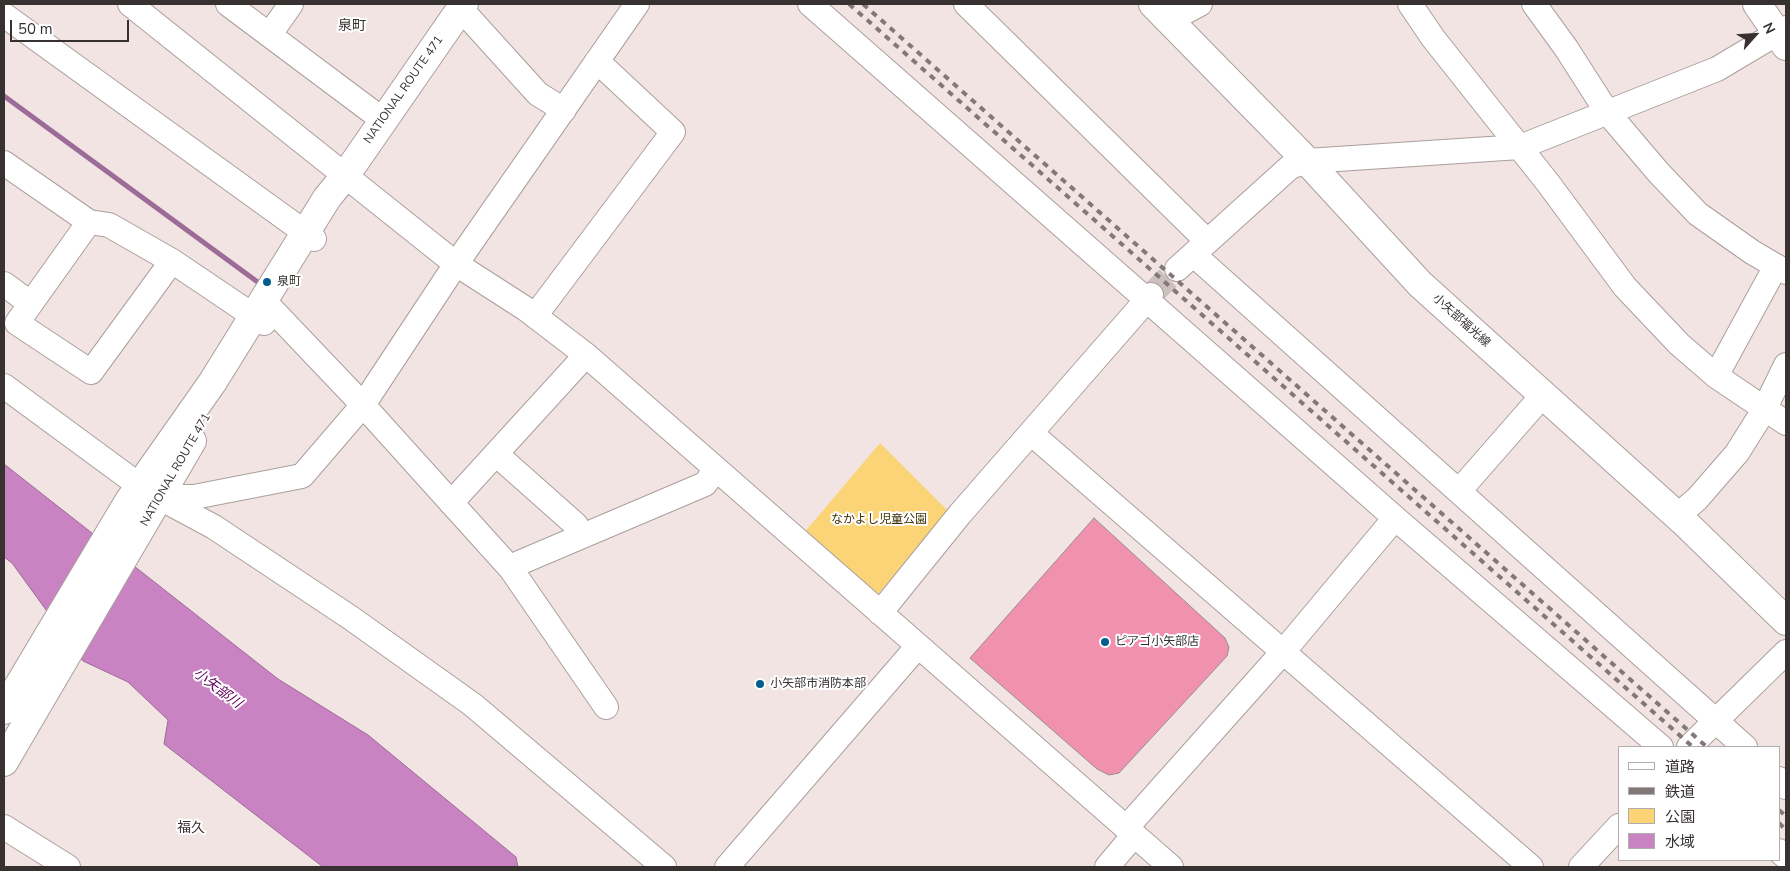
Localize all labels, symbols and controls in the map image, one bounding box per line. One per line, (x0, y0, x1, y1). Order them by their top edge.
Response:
scale bar (12, 10, 131, 42)
north arrow (1730, 10, 1780, 60)
text: 50 m (18, 19, 53, 39)
district label: 泉町 (338, 19, 366, 35)
text: N (1758, 19, 1780, 37)
street label: NATIONAL ROUTE 471 (361, 33, 447, 147)
place label: 泉町 (277, 275, 301, 289)
marker: 泉町 (261, 276, 273, 288)
street label: 小矢部福光線 (1429, 292, 1493, 350)
street label: NATIONAL ROUTE 471 (138, 411, 214, 529)
park label: なかよし児童公園 (831, 513, 927, 527)
place label: ピアゴ小矢部店 (1115, 635, 1199, 649)
marker: ピアゴ小矢部店 (1099, 636, 1111, 648)
water label: 小矢部川 (190, 665, 244, 713)
place label: 小矢部市消防本部 (770, 677, 866, 691)
marker: 小矢部市消防本部 (754, 678, 766, 690)
legend (1618, 746, 1780, 861)
text: 道路 (1665, 757, 1695, 777)
text: 鉄道 (1665, 782, 1695, 802)
text: 公園 (1665, 807, 1695, 827)
district label: 福久 (177, 821, 205, 837)
text: 水域 (1665, 832, 1695, 852)

